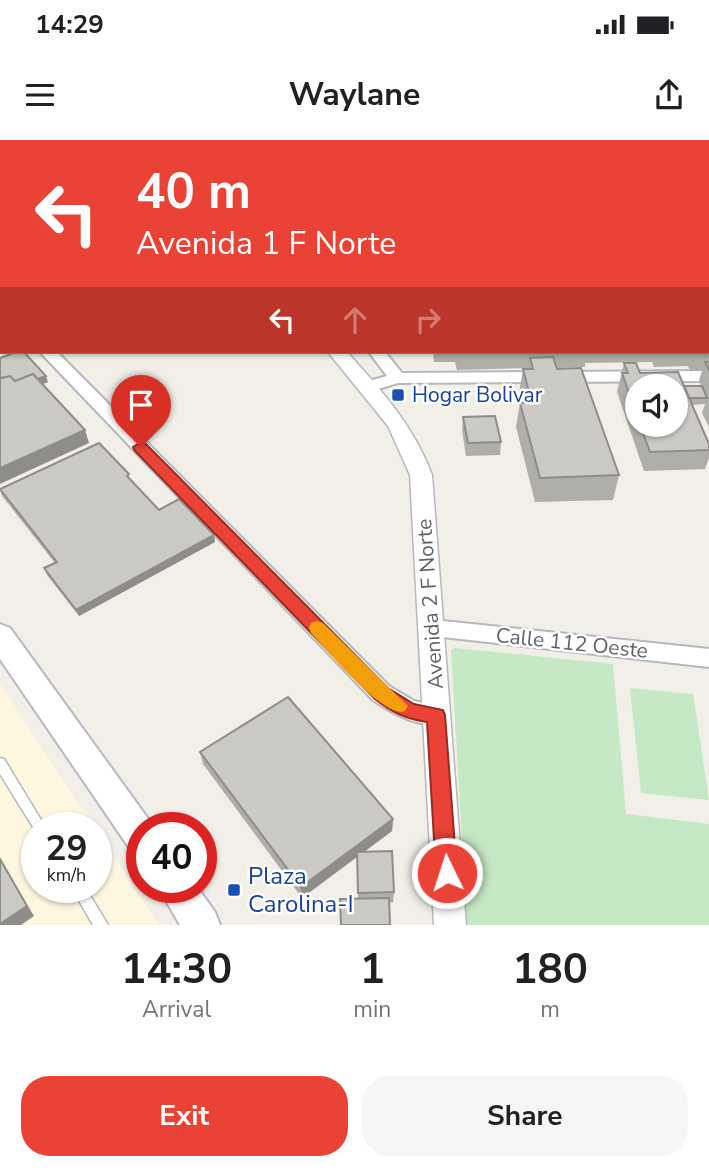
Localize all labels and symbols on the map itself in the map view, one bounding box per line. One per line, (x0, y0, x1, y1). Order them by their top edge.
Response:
pin (111, 375, 171, 447)
place label: Hogar Bolivar (412, 381, 543, 409)
marker: Hogar Bolivar (390, 387, 406, 403)
street label: Avenida 2 F Norte (410, 518, 450, 690)
street label: Calle 112 Oeste (495, 621, 649, 665)
speed limit sign: 40 (126, 812, 217, 903)
position arrow (410, 836, 484, 910)
place label: Plaza Carolina-I (248, 860, 354, 920)
marker: Plaza Carolina-I (226, 882, 242, 898)

